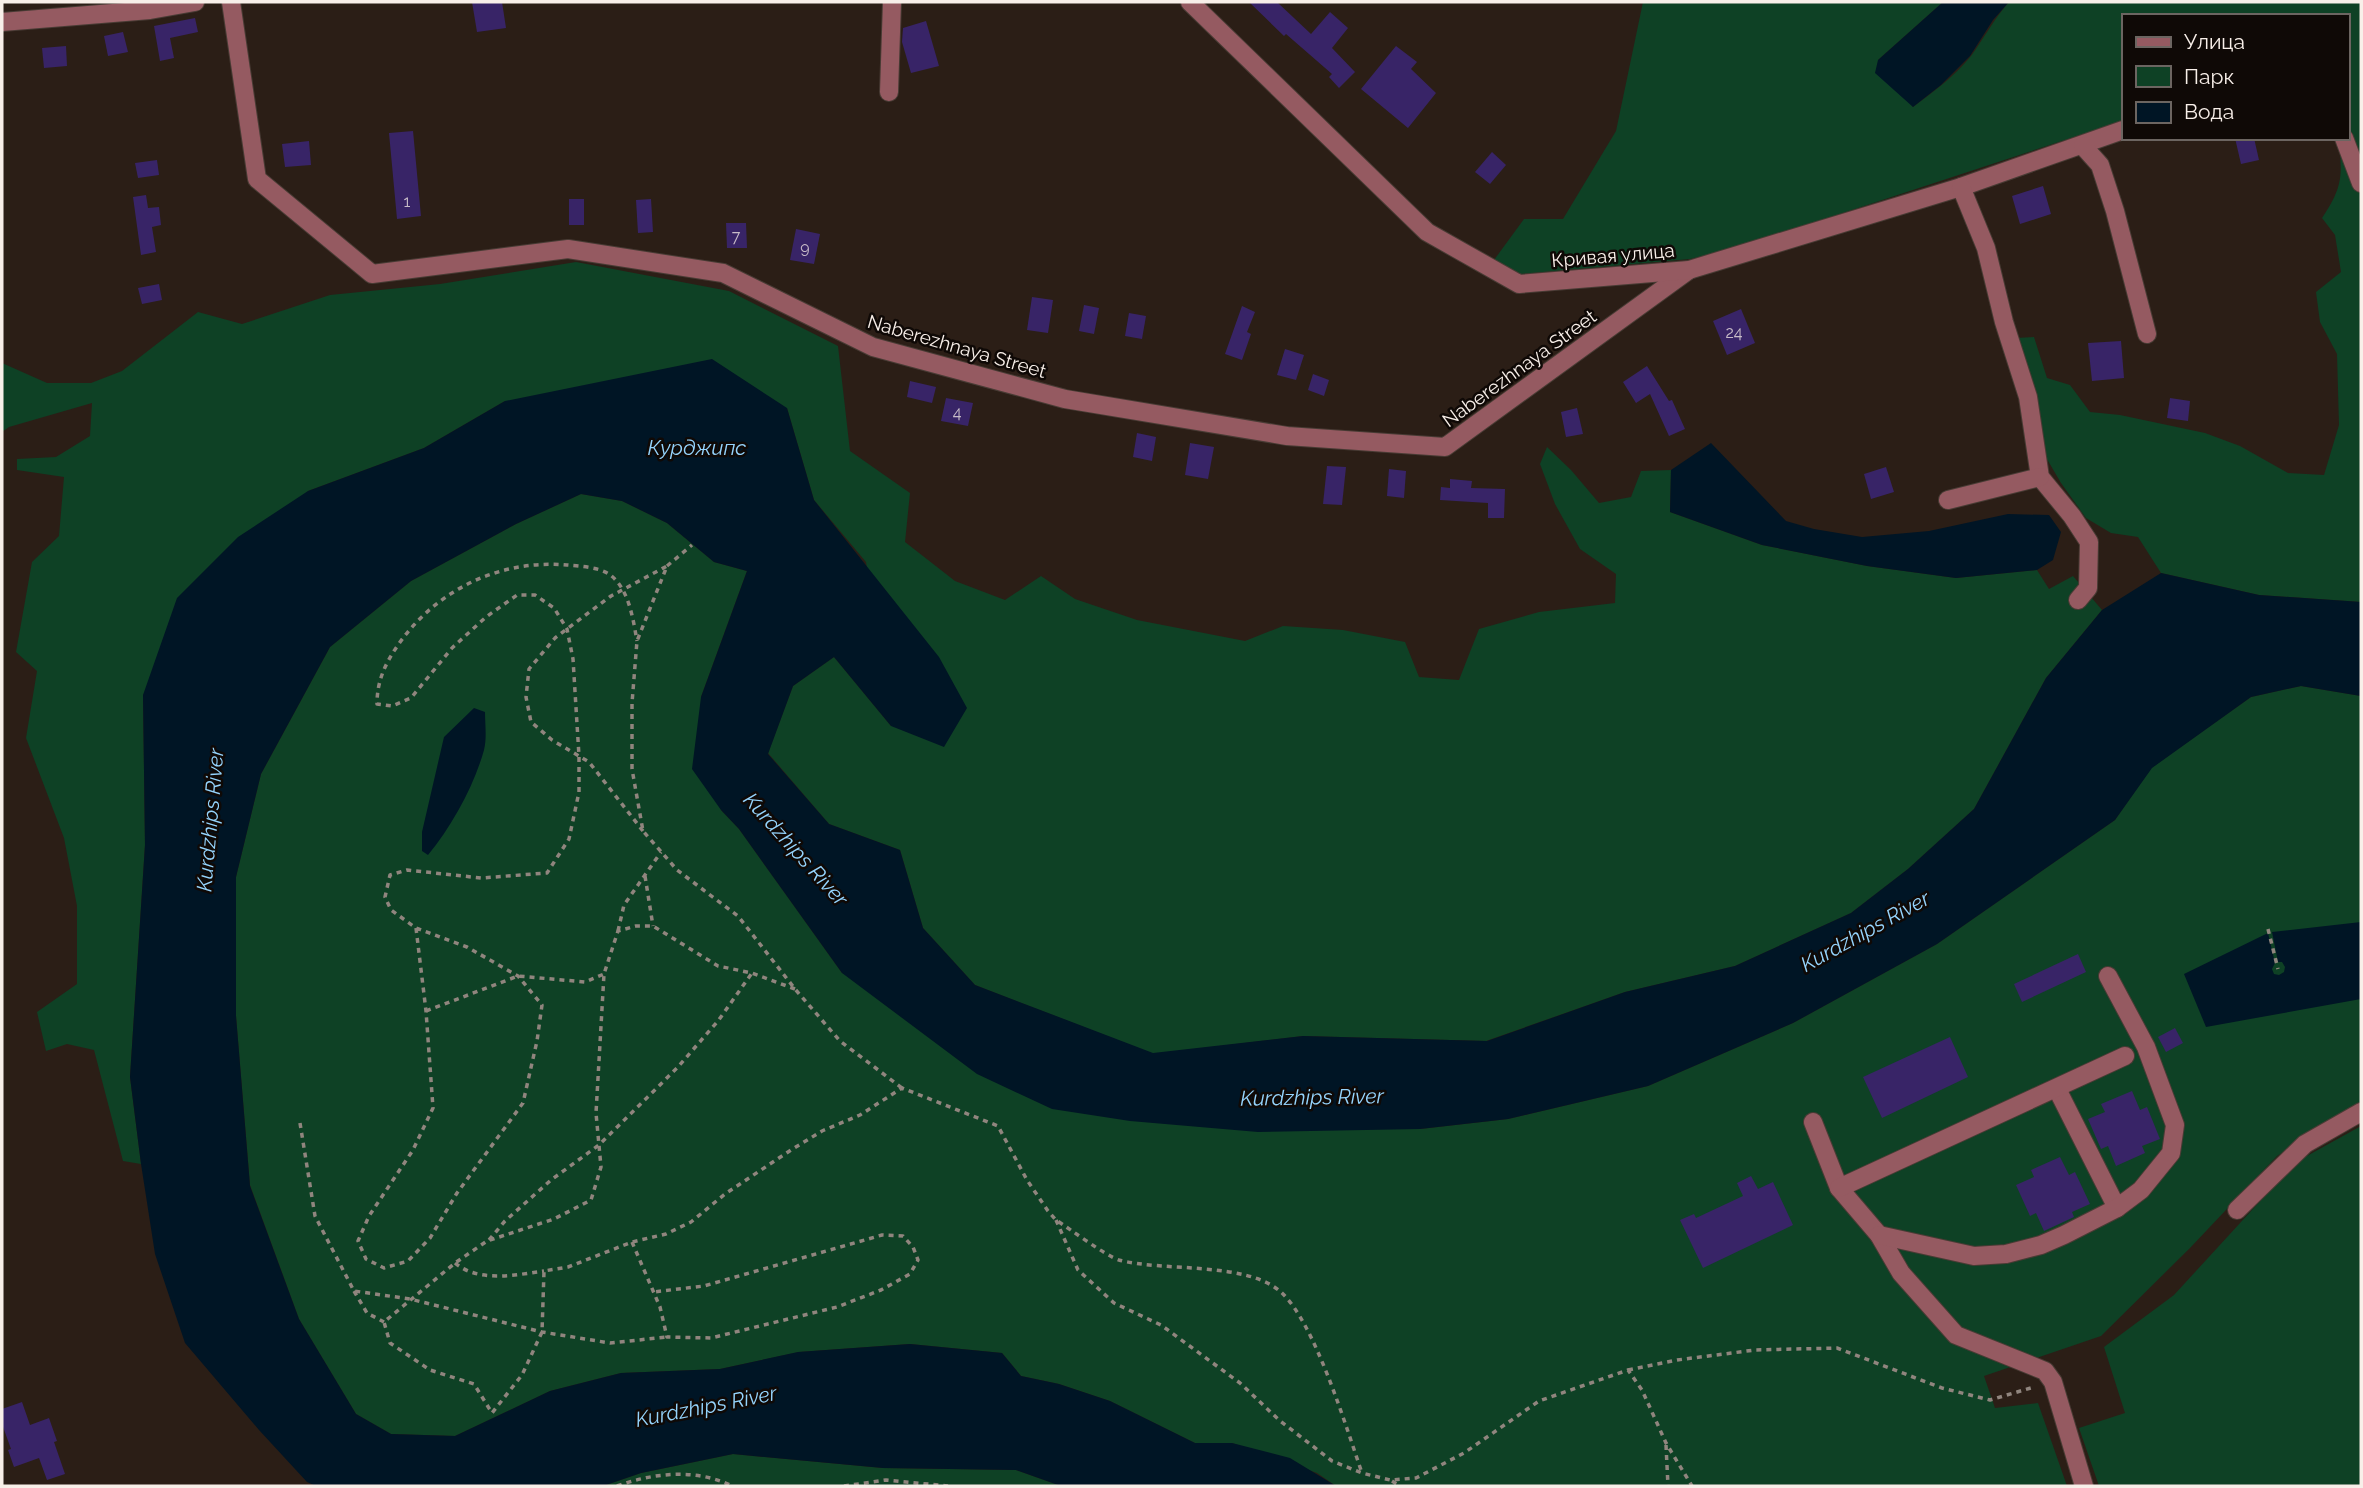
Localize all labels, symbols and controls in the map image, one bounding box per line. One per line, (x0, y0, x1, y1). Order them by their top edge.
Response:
legend (2122, 14, 2349, 140)
text: Улица (2184, 29, 2245, 54)
text: Парк (2184, 64, 2234, 89)
text: Вода (2184, 99, 2234, 124)
house number: 1 (404, 192, 411, 211)
house number: 7 (732, 227, 741, 246)
house number: 9 (800, 238, 810, 257)
street label: Кривая улица (1551, 239, 1675, 271)
street label: Naberezhnaya Street (1438, 304, 1601, 431)
street label: Naberezhnaya Street (865, 310, 1049, 382)
house number: 24 (1725, 323, 1743, 342)
house number: 4 (953, 403, 962, 422)
water label: Курджипс (648, 435, 746, 460)
water label: Kurdzhips River (191, 747, 229, 893)
water label: Kurdzhips River (739, 787, 854, 911)
water label: Kurdzhips River (1796, 885, 1935, 977)
water label: Kurdzhips River (1240, 1083, 1385, 1111)
water label: Kurdzhips River (633, 1380, 780, 1432)

